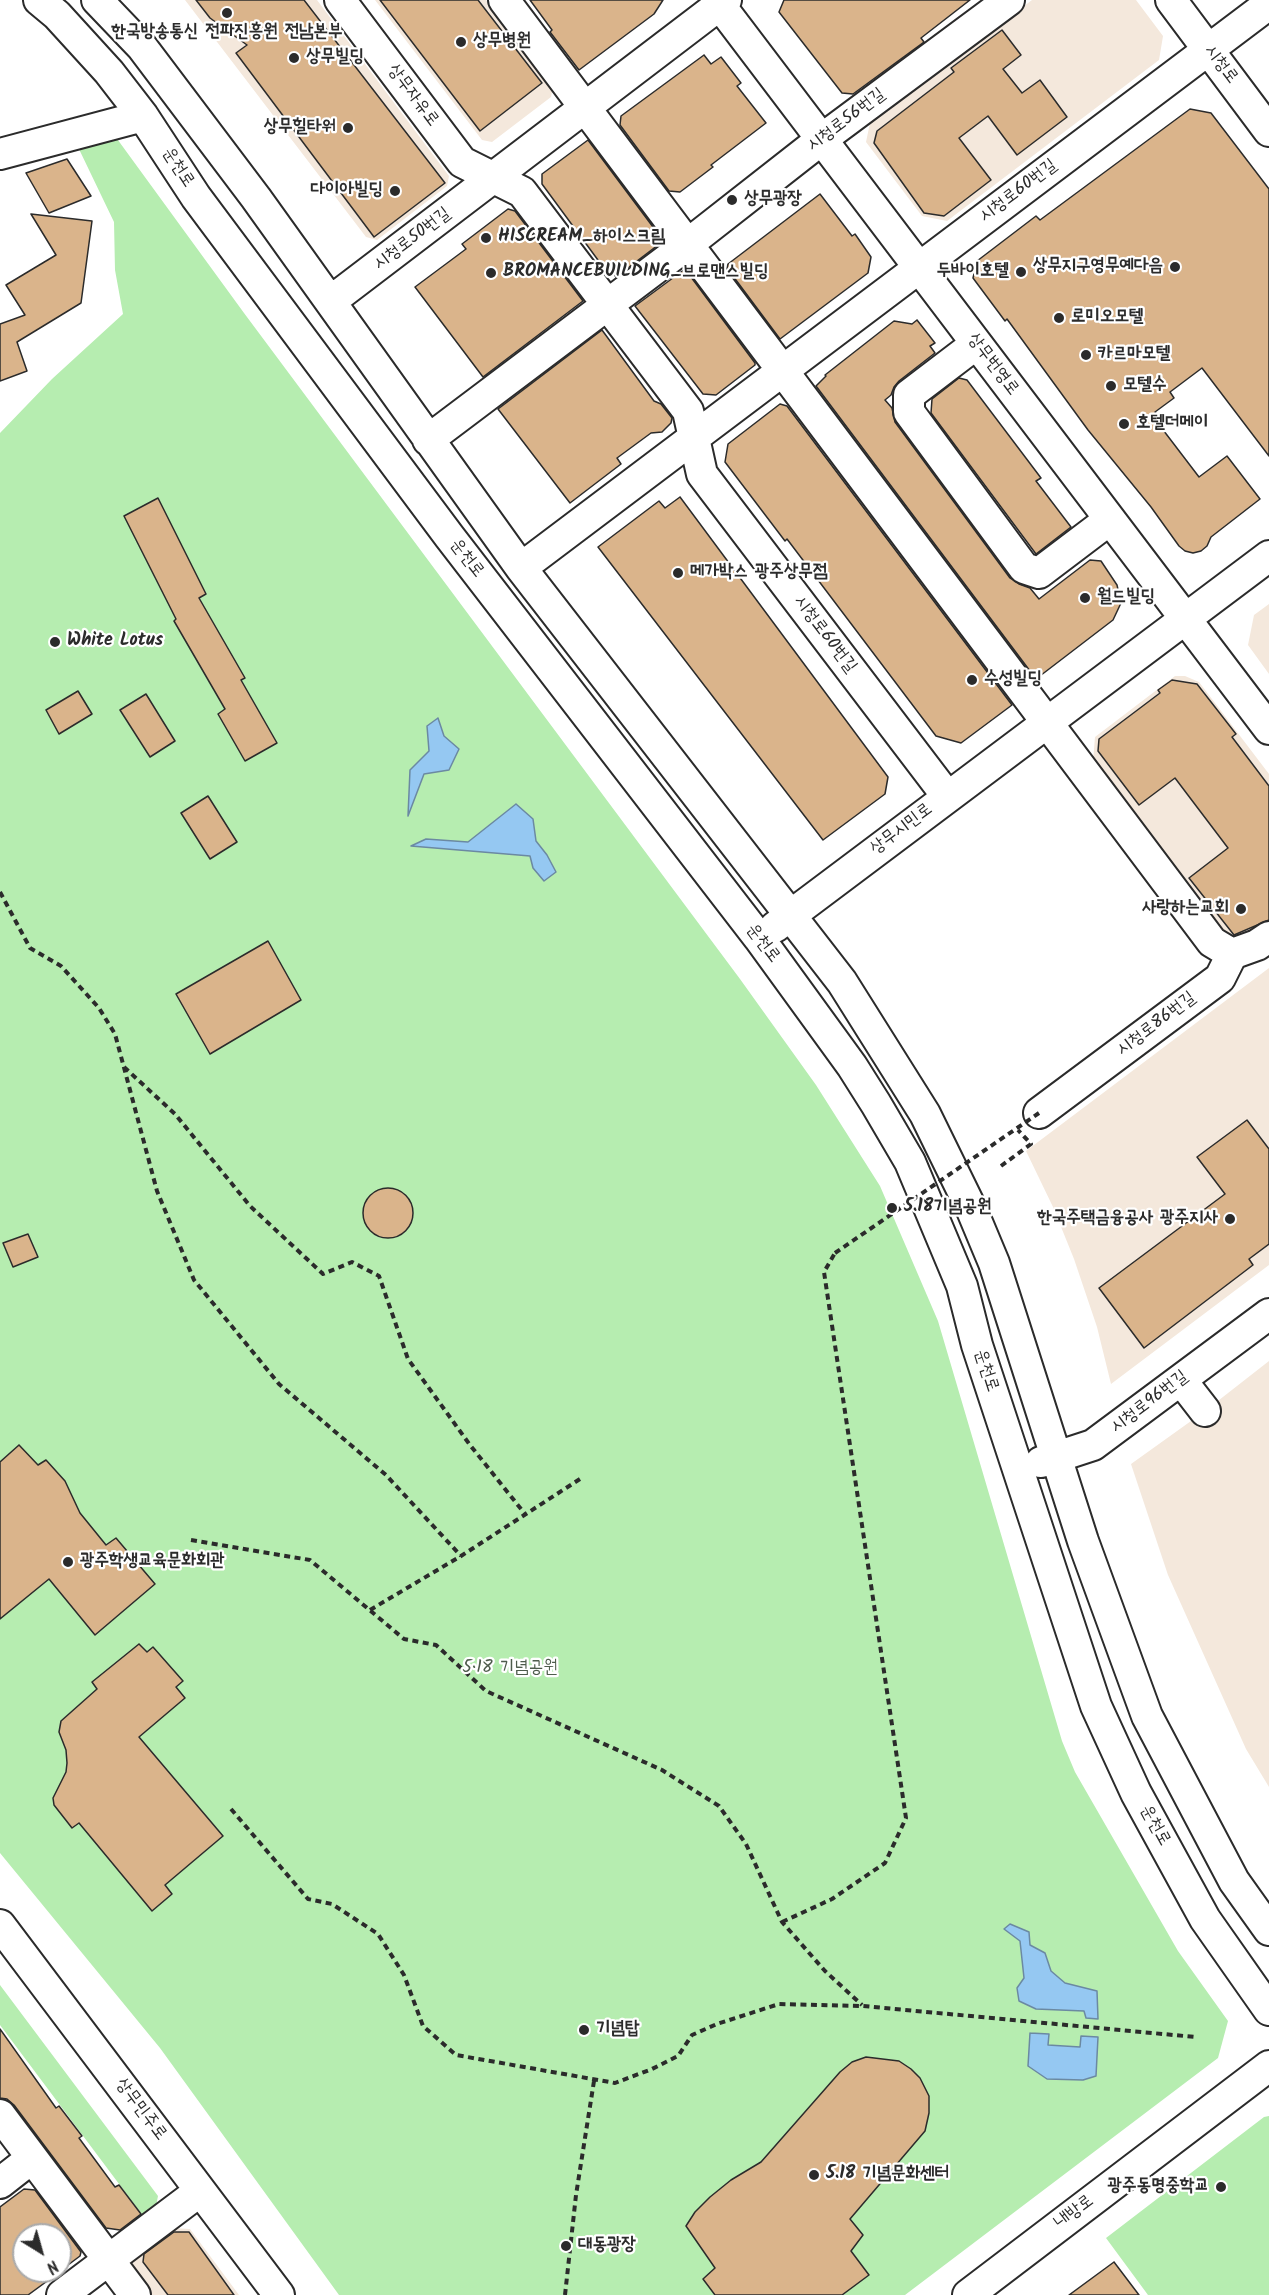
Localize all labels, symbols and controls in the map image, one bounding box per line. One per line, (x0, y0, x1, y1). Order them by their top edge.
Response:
marker: 한국방송통신 전파진흥원 전남본부 (220, 6, 234, 20)
place label: 한국방송통신 전파진흥원 전남본부 (111, 22, 343, 44)
place label: 상무병원 (473, 31, 531, 53)
marker: 상무병원 (454, 35, 468, 49)
street label: 시청로 (1198, 41, 1242, 89)
place label: 상무빌딩 (306, 47, 364, 69)
marker: 상무빌딩 (287, 51, 301, 65)
street label: 상무자유로 (382, 61, 442, 131)
street label: 시청로56번길 (804, 85, 890, 157)
place label: 상무힐타워 (264, 117, 336, 139)
marker: 상무힐타워 (341, 121, 355, 135)
street label: 운천로 (156, 144, 198, 192)
street label: 시청로60번길 (976, 156, 1062, 228)
place label: 다이아빌딩 (311, 180, 383, 202)
marker: 다이아빌딩 (388, 184, 402, 198)
place label: 상무광장 (744, 189, 802, 211)
marker: 상무광장 (725, 193, 739, 207)
street label: 시청로50번길 (370, 204, 456, 276)
place label: HISCREAM_하이스크림 (498, 227, 666, 249)
marker: HISCREAM_하이스크림 (479, 231, 493, 245)
place label: 상무지구영무예다음 (1033, 256, 1163, 278)
marker: 상무지구영무예다음 (1168, 260, 1182, 274)
place label: 두바이호텔 (937, 261, 1009, 283)
place label: BROMANCEBUILDING_브로맨스빌딩 (503, 262, 769, 284)
marker: 두바이호텔 (1014, 265, 1028, 279)
marker: BROMANCEBUILDING_브로맨스빌딩 (484, 266, 498, 280)
place label: 로미오모텔 (1071, 307, 1143, 329)
marker: 로미오모텔 (1052, 311, 1066, 325)
street label: 상무번영로 (962, 330, 1022, 400)
place label: 카르마모텔 (1098, 344, 1170, 366)
marker: 카르마모텔 (1079, 348, 1093, 362)
place label: 모텔수 (1123, 375, 1166, 397)
marker: 모텔수 (1104, 379, 1118, 393)
place label: 호텔더메이 (1136, 413, 1208, 435)
marker: 호텔더메이 (1117, 417, 1131, 431)
street label: 운천로 (444, 535, 488, 583)
place label: 메가박스 광주상무점 (690, 562, 827, 584)
marker: 메가박스 광주상무점 (671, 566, 685, 580)
place label: 월드빌딩 (1097, 587, 1155, 609)
marker: 월드빌딩 (1078, 591, 1092, 605)
street label: 시청로60번길 (788, 592, 860, 678)
place label: White Lotus (67, 631, 163, 653)
marker: White Lotus (48, 635, 62, 649)
place label: 수성빌딩 (984, 669, 1042, 691)
marker: 수성빌딩 (965, 673, 979, 687)
street label: 상무시민로 (867, 800, 937, 860)
place label: 사랑하는교회 (1142, 898, 1229, 920)
marker: 사랑하는교회 (1234, 902, 1248, 916)
street label: 운천로 (740, 920, 784, 968)
street label: 시청로86번길 (1113, 988, 1201, 1062)
place label: 5.18기념공원 (904, 1197, 991, 1219)
marker: 5.18기념공원 (885, 1201, 899, 1215)
place label: 한국주택금융공사 광주지사 (1037, 1208, 1218, 1230)
marker: 한국주택금융공사 광주지사 (1223, 1212, 1237, 1226)
street label: 운천로 (968, 1347, 1002, 1395)
street label: 시청로96번길 (1107, 1367, 1193, 1439)
place label: 광주학생교육문화회관 (80, 1551, 225, 1573)
marker: 광주학생교육문화회관 (61, 1555, 75, 1569)
park label: 5·18 기념공원 (462, 1658, 558, 1680)
street label: 운천로 (1134, 1802, 1174, 1850)
place label: 기념탑 (596, 2019, 639, 2041)
marker: 기념탑 (577, 2023, 591, 2037)
street label: 상무민주로 (110, 2075, 170, 2145)
place label: 5.18 기념문화센터 (826, 2164, 949, 2186)
marker: 5.18 기념문화센터 (807, 2168, 821, 2182)
place label: 광주동명중학교 (1108, 2176, 1209, 2198)
marker: 광주동명중학교 (1214, 2180, 1228, 2194)
street label: 내방로 (1051, 2191, 1099, 2235)
north arrow (12, 2223, 72, 2283)
place label: 대동광장 (578, 2235, 636, 2257)
marker: 대동광장 (559, 2239, 573, 2253)
text: N (40, 2253, 63, 2279)

